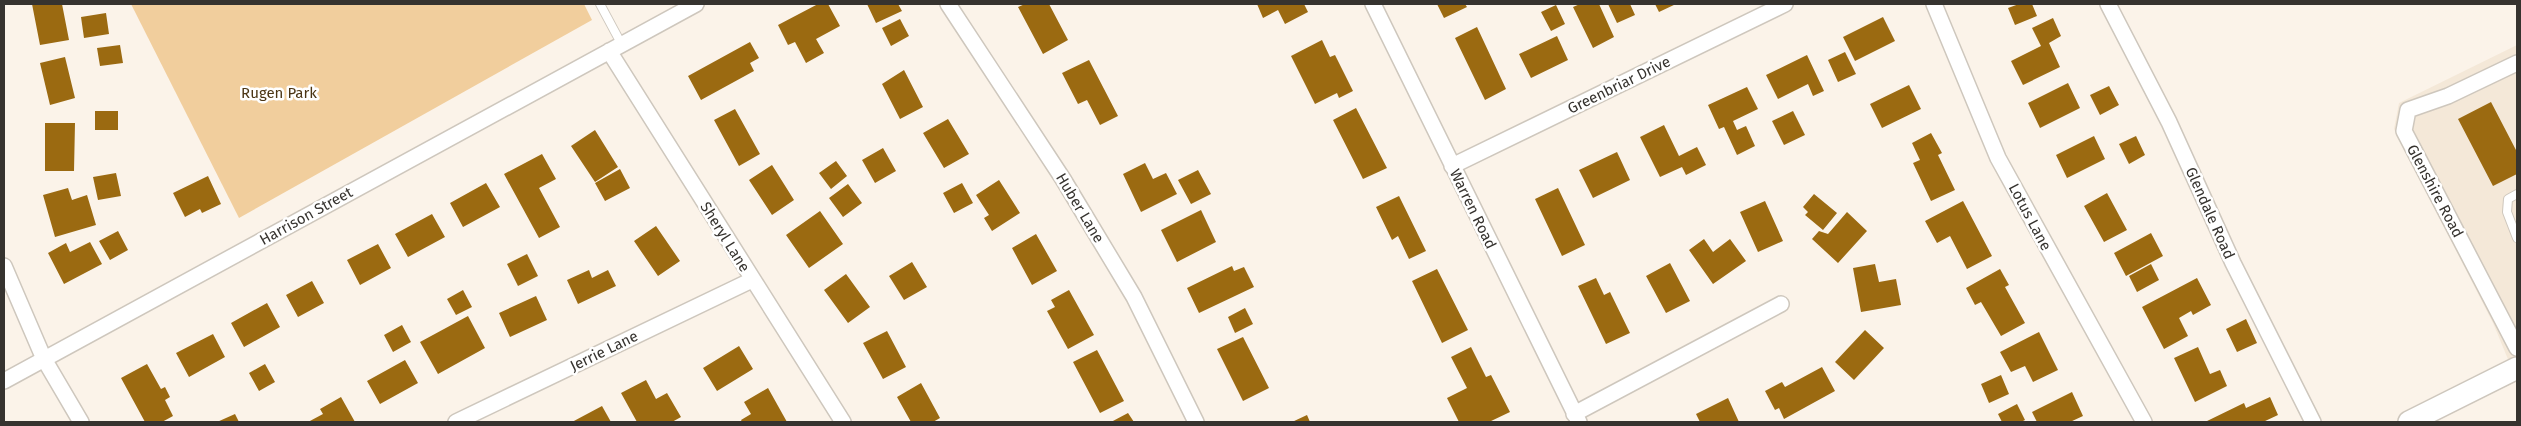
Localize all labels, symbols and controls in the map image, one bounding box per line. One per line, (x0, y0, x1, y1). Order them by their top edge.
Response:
street label: Greenbriar Drive (1565, 52, 1673, 118)
park label: Rugen Park (241, 84, 317, 102)
street label: Glenshire Road (2403, 141, 2467, 241)
street label: Glendale Road (2182, 164, 2238, 262)
street label: Warren Road (1446, 166, 1500, 252)
street label: Huber Lane (1052, 170, 1108, 246)
street label: Lotus Lane (2005, 180, 2055, 254)
street label: Harrison Street (256, 183, 356, 249)
street label: Sheryl Lane (696, 199, 754, 275)
street label: Jerrie Lane (567, 327, 641, 375)

